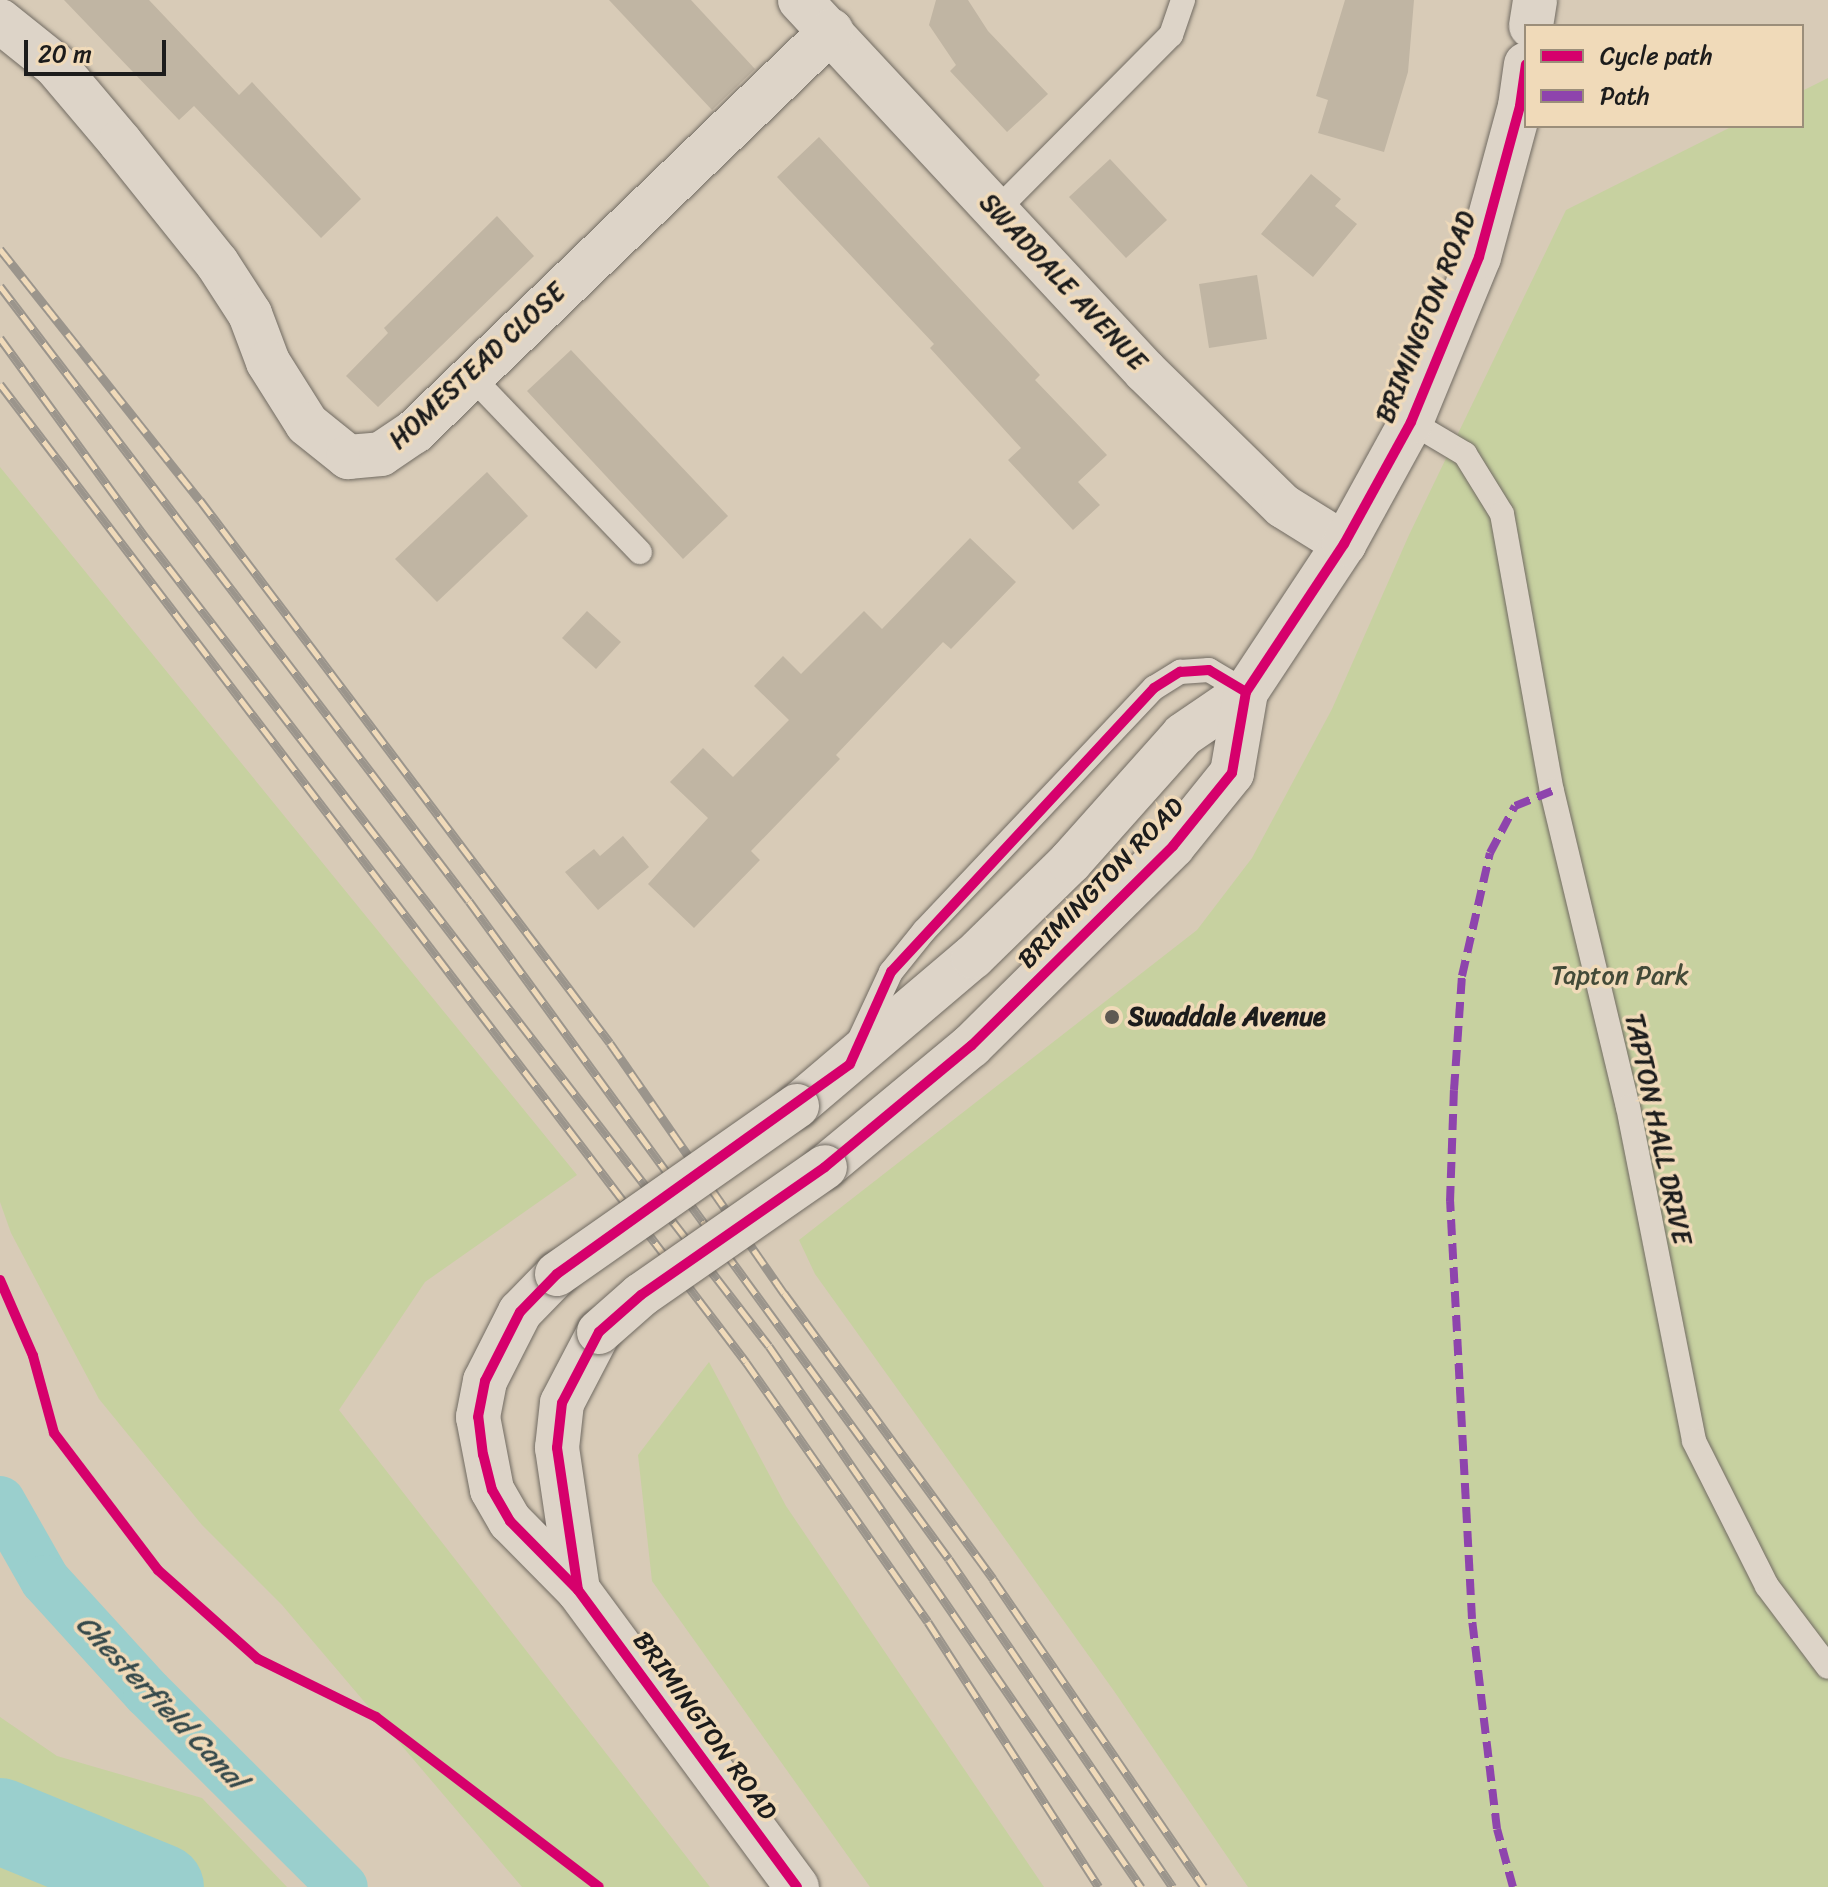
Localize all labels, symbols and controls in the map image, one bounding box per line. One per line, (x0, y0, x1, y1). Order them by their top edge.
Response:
scale bar (28, 24, 170, 74)
legend (1524, 24, 1804, 128)
text: 20 m (38, 33, 92, 75)
text: Cycle path (1600, 35, 1713, 77)
text: Path (1600, 75, 1650, 117)
street label: SWADDALE AVENUE (973, 187, 1153, 377)
street label: BRIMINGTON ROAD (1369, 207, 1483, 427)
street label: HOMESTEAD CLOSE (383, 277, 571, 455)
street label: BRIMINGTON ROAD (1012, 791, 1190, 975)
park label: Tapton Park (1551, 960, 1689, 992)
place label: Swaddale Avenue (1128, 1001, 1325, 1033)
marker: Swaddale Avenue (1103, 1008, 1121, 1026)
street label: TAPTON HALL DRIVE (1618, 1010, 1698, 1248)
water label: Chesterfield Canal (69, 1608, 253, 1796)
street label: BRIMINGTON ROAD (626, 1626, 784, 1826)

